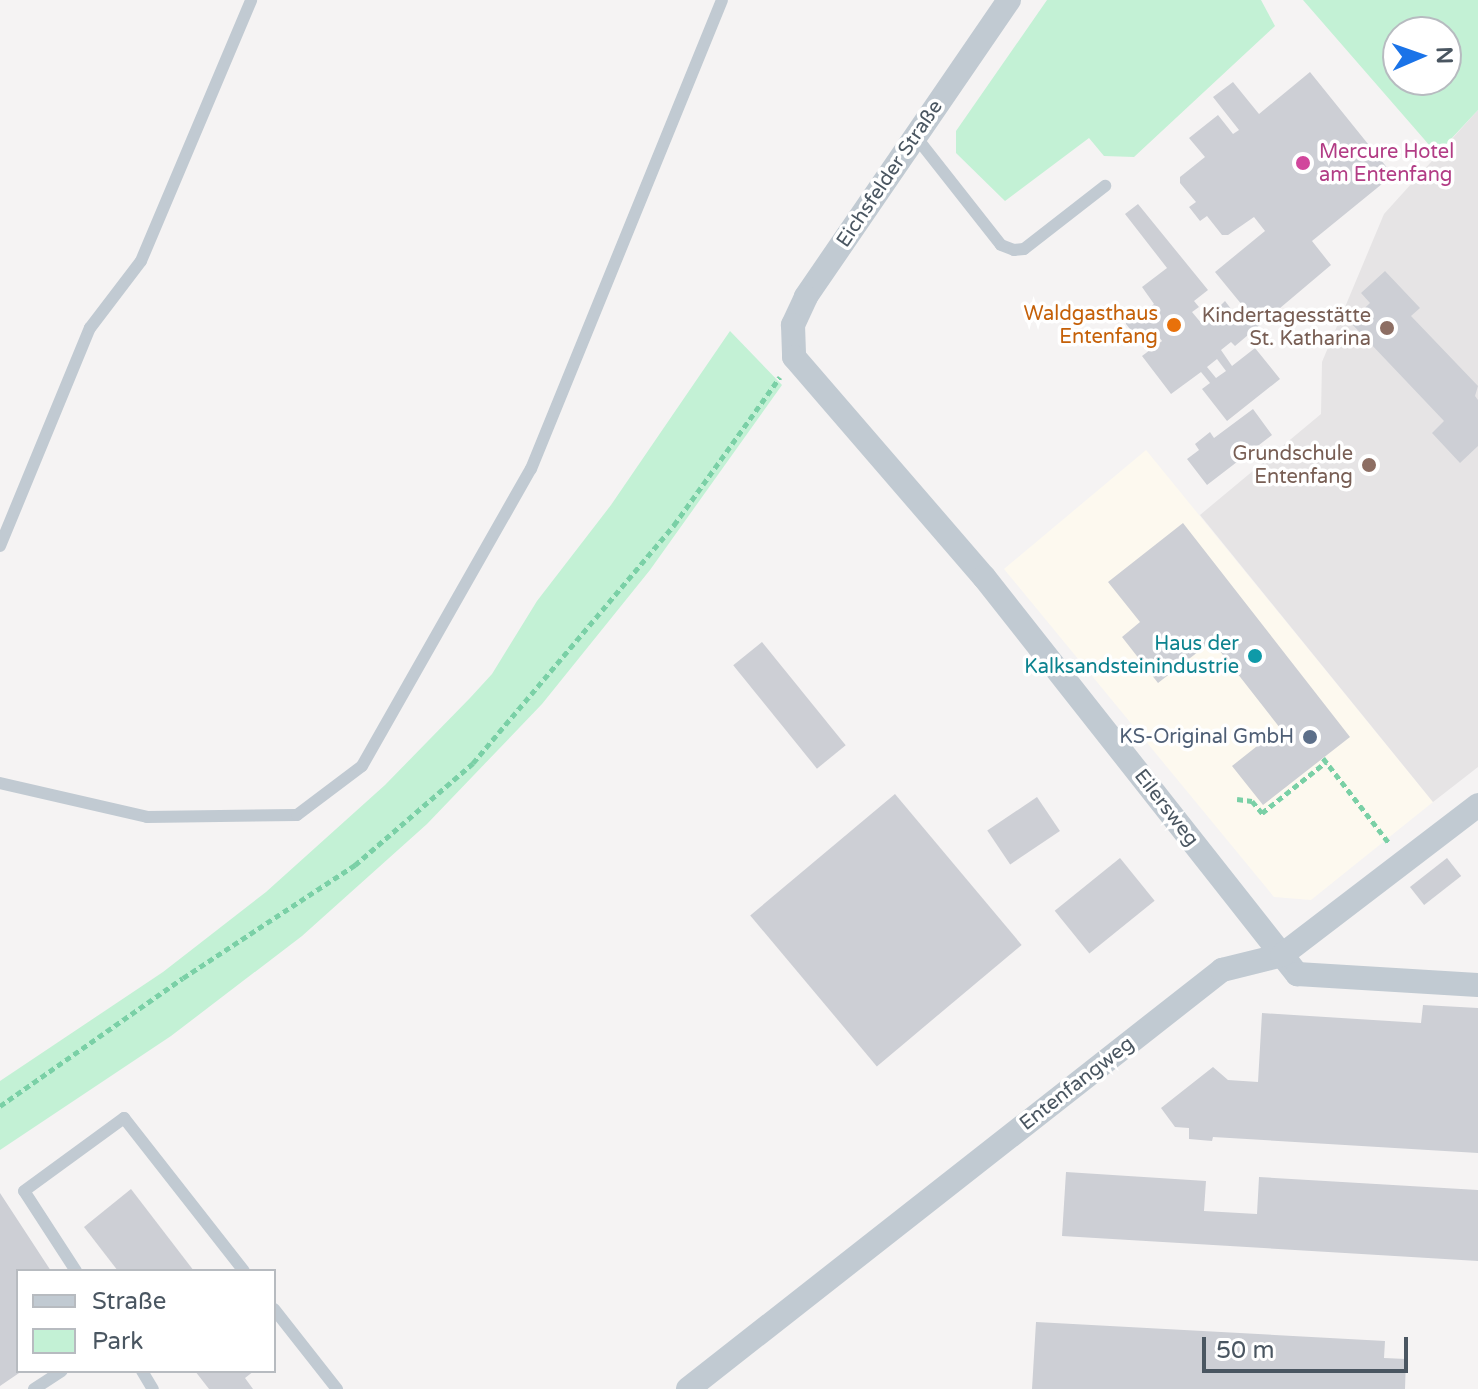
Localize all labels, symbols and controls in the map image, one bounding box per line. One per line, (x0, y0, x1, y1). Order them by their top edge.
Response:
north arrow (1382, 16, 1462, 96)
text: N (1431, 46, 1457, 65)
street label: Eichsfelder Straße (832, 96, 948, 252)
place label: Mercure Hotel am Entenfang (1319, 140, 1454, 187)
marker: Mercure Hotel am Entenfang (1294, 154, 1312, 172)
place label: Waldgasthaus Entenfang (1024, 302, 1158, 349)
place label: Kindertagesstätte St. Katharina (1202, 304, 1371, 351)
marker: Waldgasthaus Entenfang (1165, 316, 1183, 334)
marker: Kindertagesstätte St. Katharina (1378, 319, 1396, 337)
place label: Grundschule Entenfang (1232, 442, 1353, 489)
marker: Grundschule Entenfang (1360, 456, 1378, 474)
place label: Haus der Kalksandsteinindustrie (1024, 632, 1239, 679)
marker: Haus der Kalksandsteinindustrie (1246, 647, 1264, 665)
place label: KS-Original GmbH (1119, 725, 1294, 749)
marker: KS-Original GmbH (1301, 728, 1319, 746)
street label: Eilersweg (1129, 765, 1203, 851)
street label: Entenfangweg (1015, 1032, 1139, 1136)
legend (16, 1269, 276, 1373)
text: Straße (92, 1287, 166, 1316)
scale bar (1206, 1321, 1412, 1371)
text: Park (92, 1327, 143, 1356)
text: 50 m (1216, 1336, 1274, 1365)

